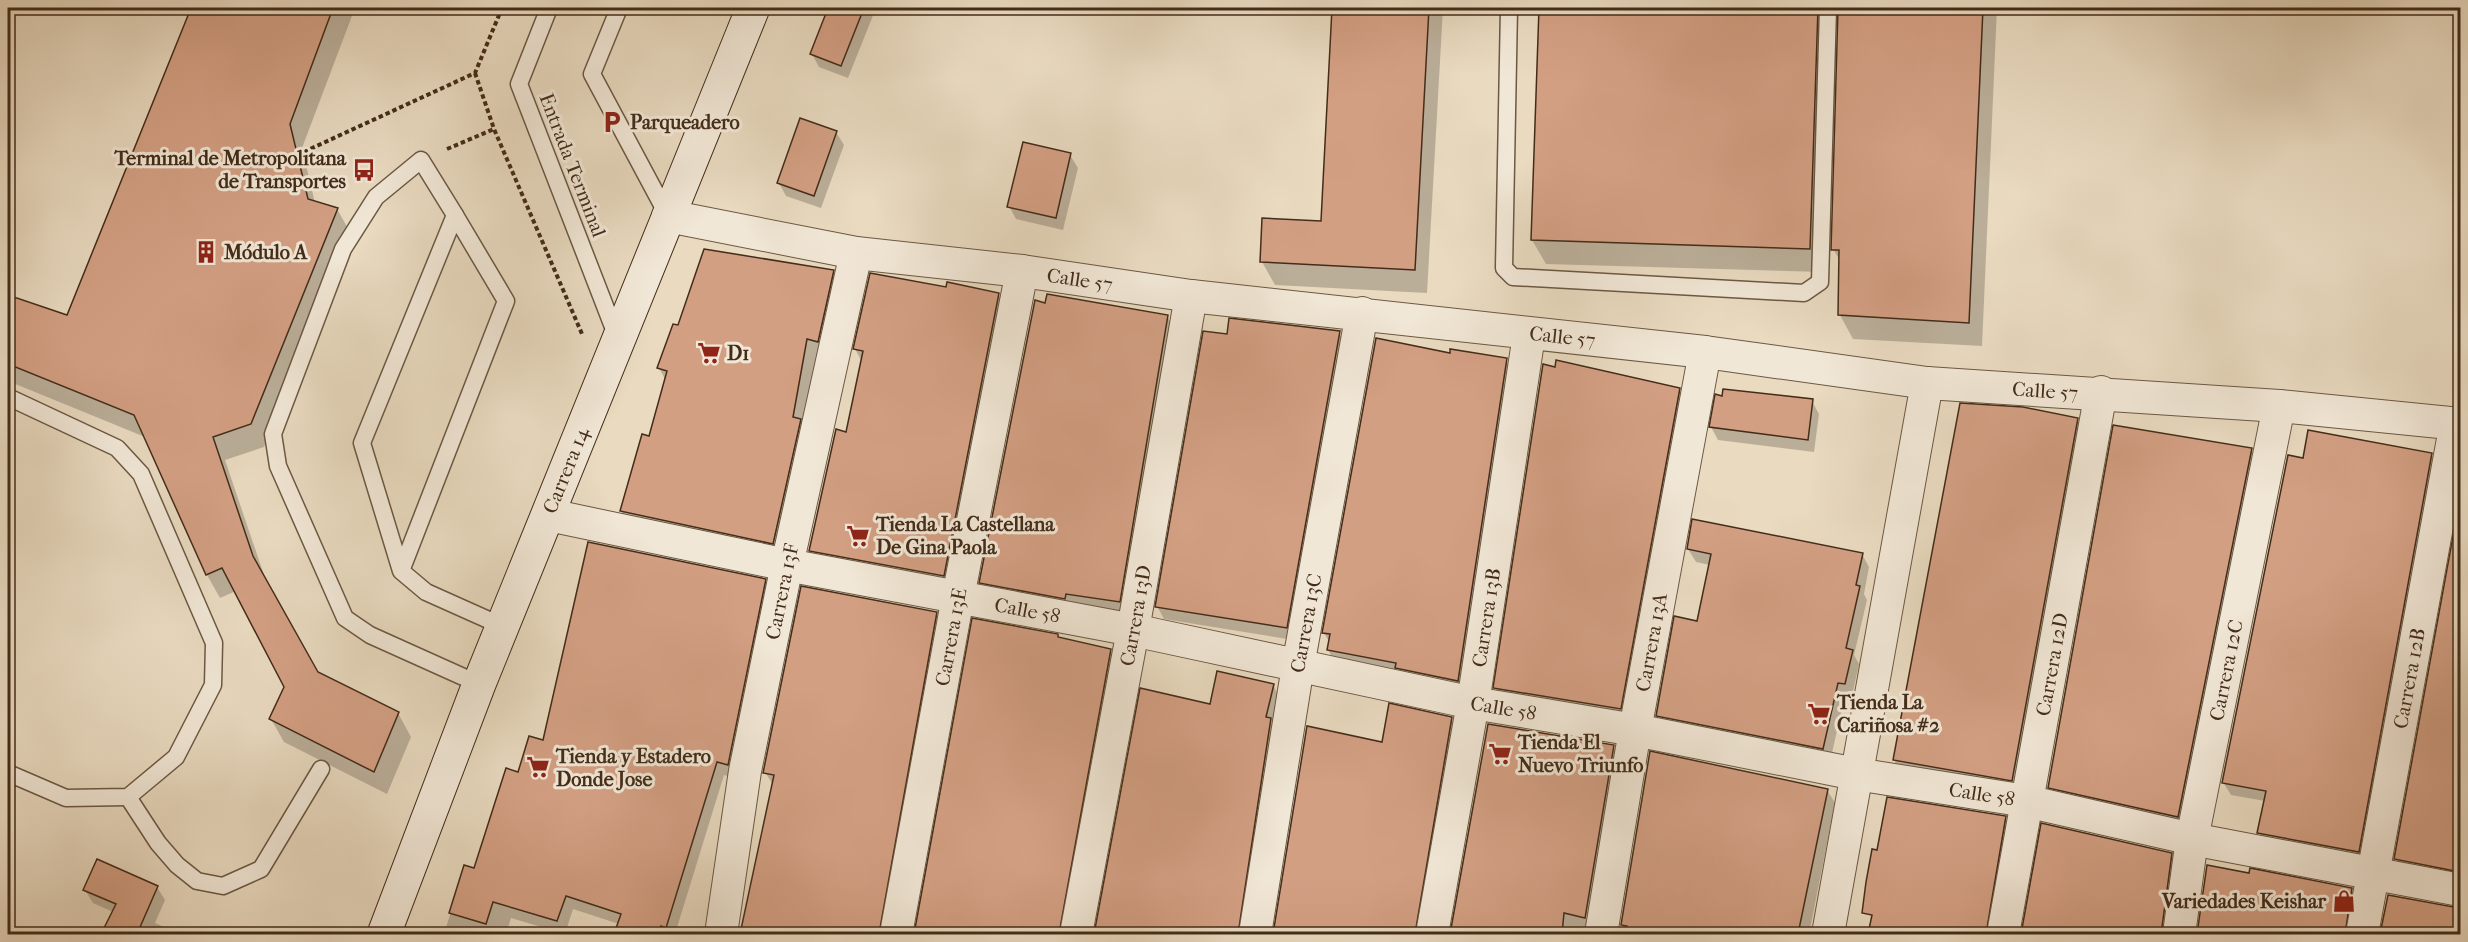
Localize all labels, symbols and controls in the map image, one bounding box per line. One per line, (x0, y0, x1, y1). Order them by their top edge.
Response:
street label: Entrada Terminal (535, 90, 611, 241)
parking icon: Parqueadero (599, 109, 625, 135)
place label: Parqueadero (630, 111, 740, 134)
place label: Terminal de Metropolitana de Transportes (113, 147, 347, 193)
bus stop icon: Terminal de Metropolitana de Transportes (351, 157, 377, 183)
building icon: Módulo A (193, 239, 219, 265)
place label: Módulo A (223, 241, 308, 264)
street label: Calle 57 (1045, 264, 1114, 296)
street label: Calle 57 (1528, 322, 1597, 352)
supermarket icon: D1 (696, 340, 722, 366)
place label: D1 (727, 342, 749, 365)
street label: Calle 57 (2011, 378, 2079, 405)
street label: Carrera 14 (538, 423, 594, 517)
place label: Tienda La Castellana De Gina Paola (875, 513, 1055, 559)
supermarket icon: Tienda La Castellana De Gina Paola (845, 523, 871, 549)
street label: Carrera 13F (761, 541, 803, 642)
street label: Carrera 13D (1115, 563, 1156, 668)
street label: Carrera 13B (1468, 567, 1505, 669)
street label: Carrera 13C (1286, 572, 1327, 675)
street label: Carrera 13E (931, 586, 971, 688)
street label: Carrera 13A (1631, 590, 1672, 694)
street label: Calle 58 (993, 593, 1062, 628)
street label: Carrera 12D (2032, 611, 2073, 718)
street label: Carrera 12C (2205, 618, 2248, 723)
street label: Carrera 12B (2389, 626, 2430, 731)
place label: Tienda La Cariñosa #2 (1836, 691, 1940, 737)
street label: Calle 58 (1469, 692, 1538, 725)
supermarket icon: Tienda La Cariñosa #2 (1806, 701, 1832, 727)
place label: Tienda El Nuevo Triunfo (1517, 731, 1643, 777)
supermarket icon: Tienda El Nuevo Triunfo (1487, 741, 1513, 767)
place label: Tienda y Estadero Donde Jose (555, 745, 711, 791)
supermarket icon: Tienda y Estadero Donde Jose (525, 754, 551, 780)
street label: Calle 58 (1947, 778, 2016, 811)
shop icon: Variedades Keishar (2331, 888, 2357, 914)
place label: Variedades Keishar (2161, 890, 2326, 913)

